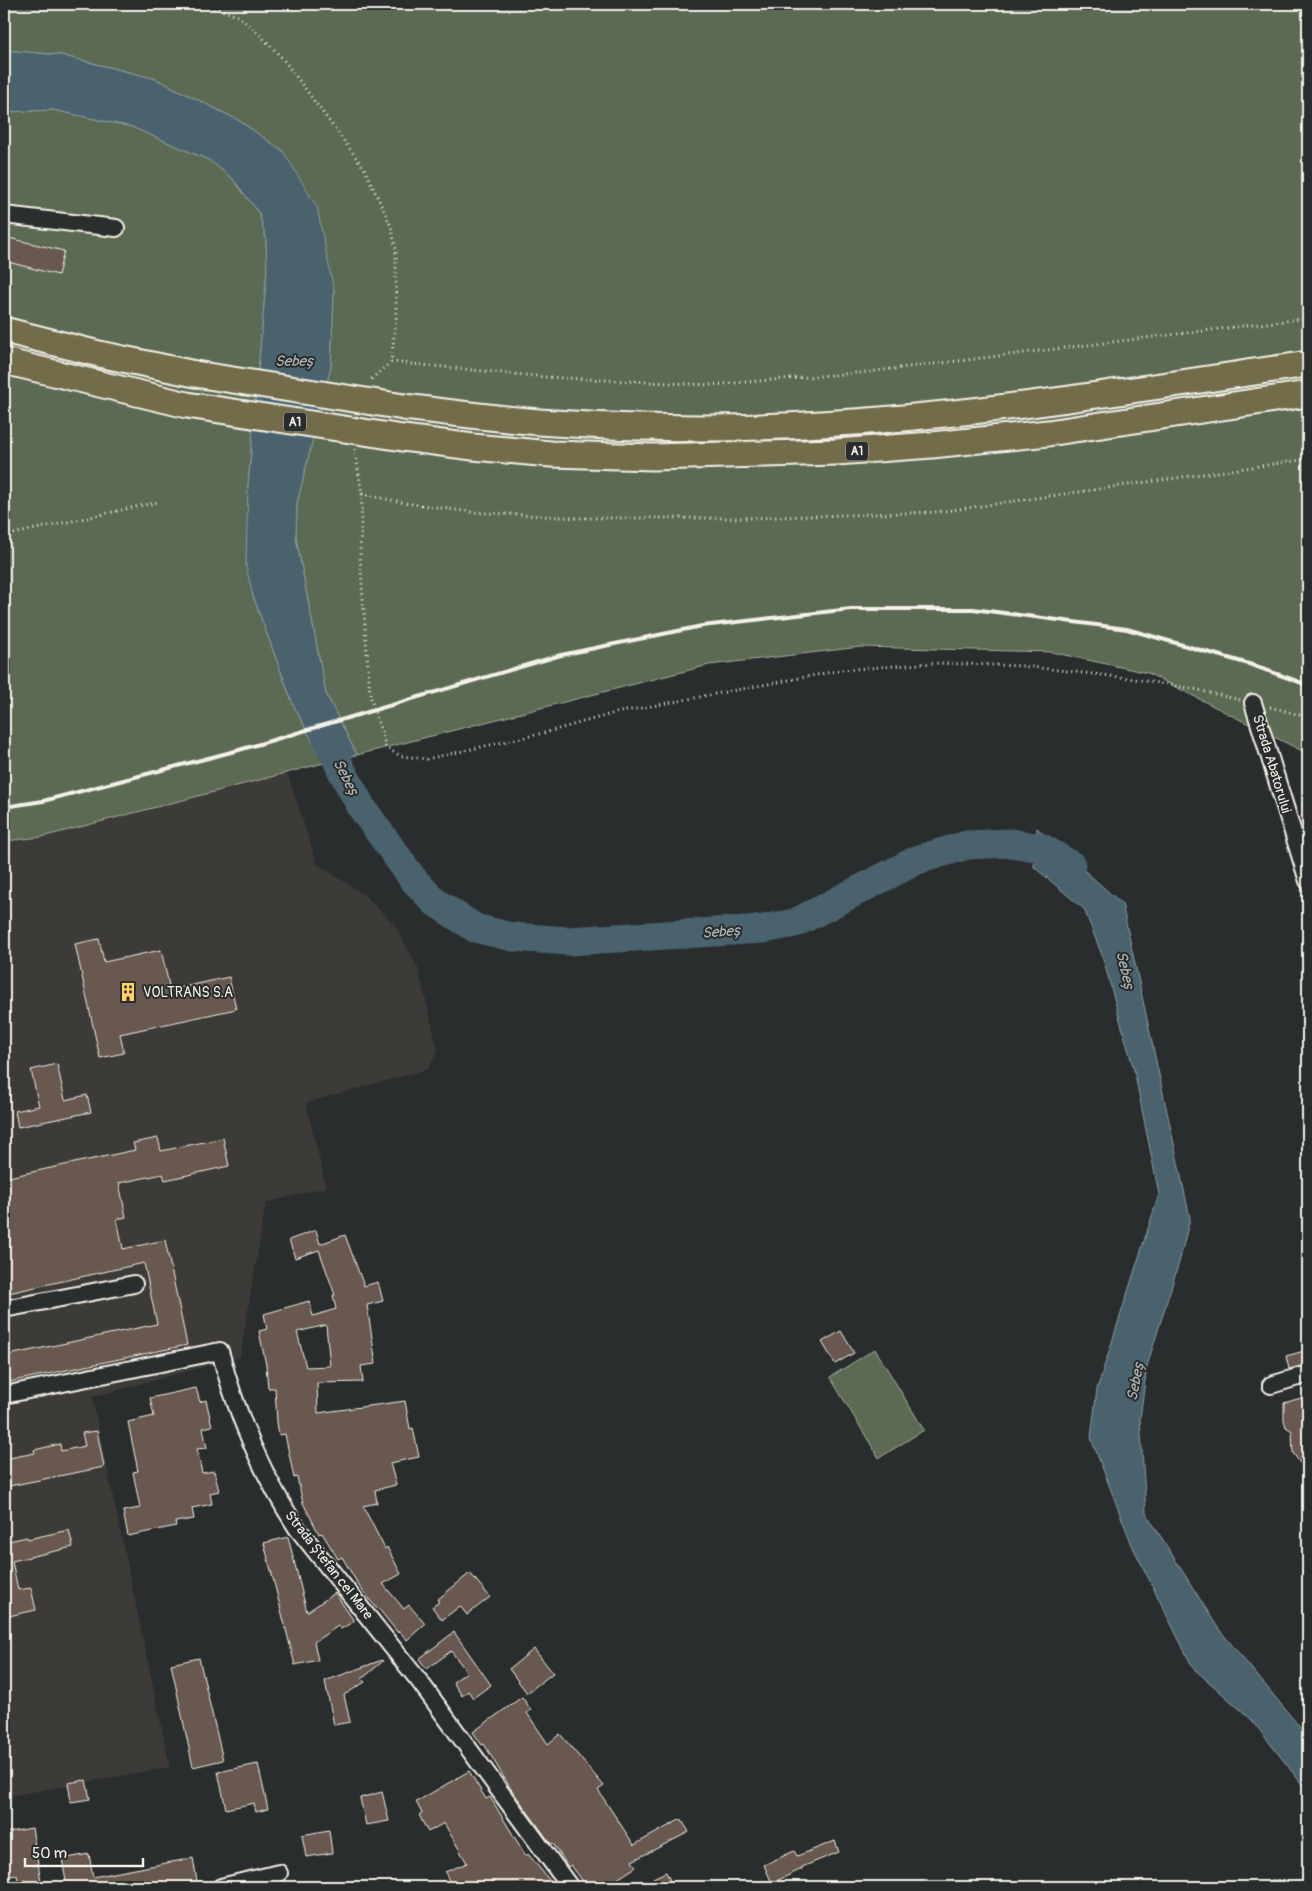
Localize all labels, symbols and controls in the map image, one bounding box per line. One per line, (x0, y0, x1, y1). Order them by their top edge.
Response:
water label: Sebeș (275, 352, 315, 371)
road number: A1 (284, 412, 306, 432)
road number: A1 (846, 442, 868, 461)
street label: Strada Abatorului (1249, 713, 1295, 816)
water label: Sebeș (328, 756, 364, 800)
water label: Sebeș (701, 921, 743, 943)
water label: Sebeș (1111, 949, 1139, 993)
building icon: VOLTRANS S.A (117, 981, 139, 1003)
place label: VOLTRANS S.A (143, 984, 233, 1001)
water label: Sebeș (1123, 1360, 1149, 1402)
street label: Strada Ștefan cel Mare (281, 1507, 377, 1623)
scale bar (25, 1836, 142, 1868)
text: 50 m (32, 1844, 67, 1863)

